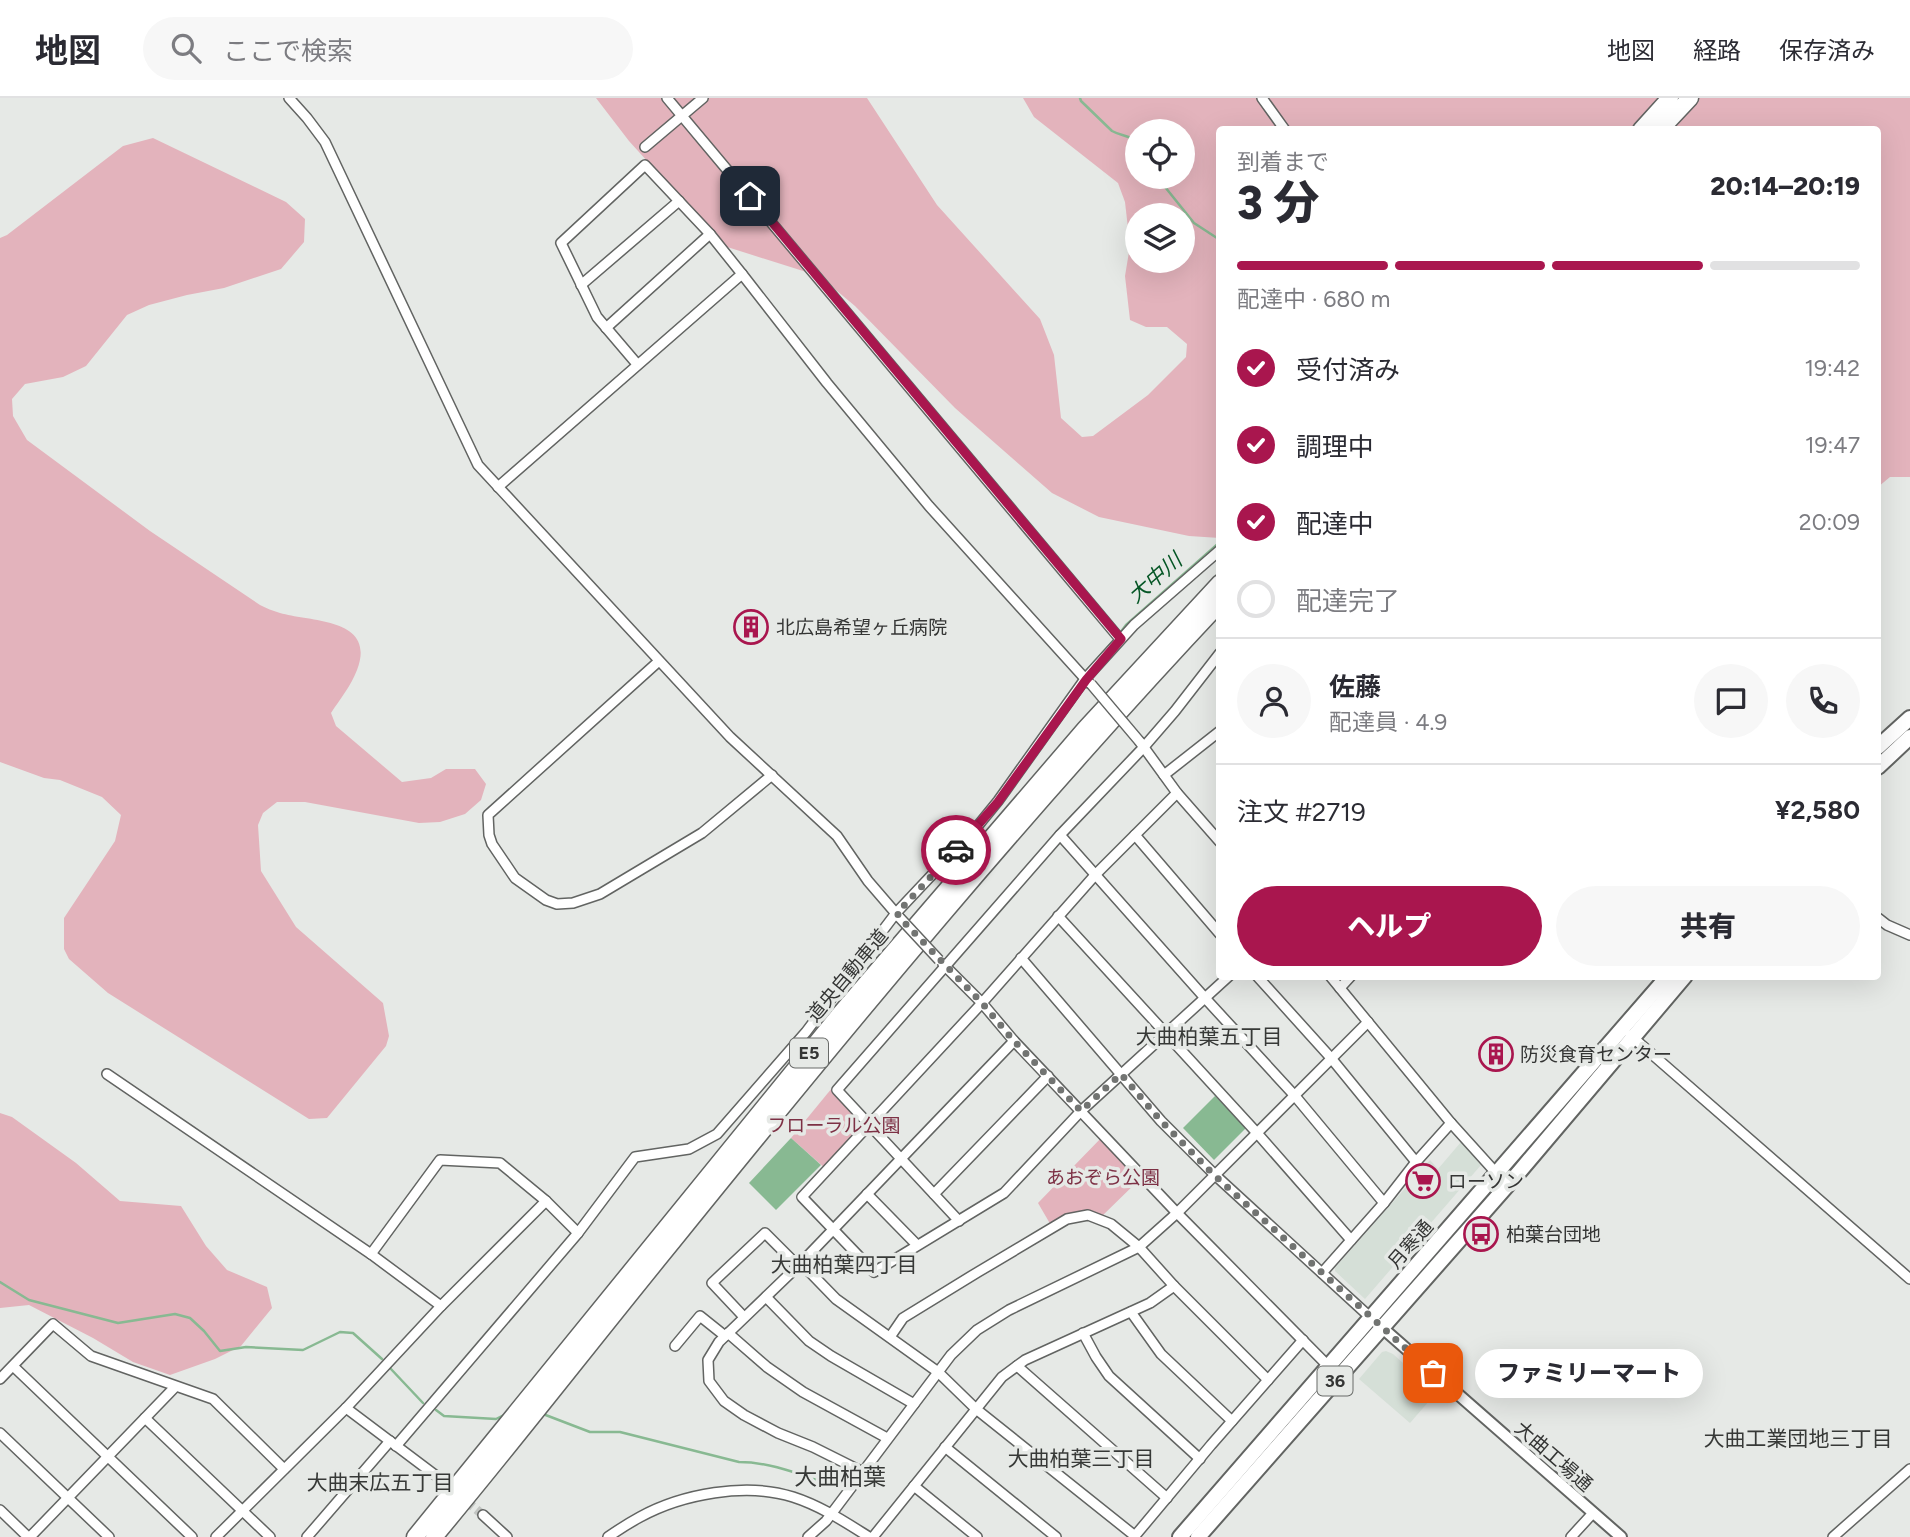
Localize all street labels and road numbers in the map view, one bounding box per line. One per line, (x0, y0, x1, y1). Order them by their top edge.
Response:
street label: 道央自動車道 (802, 924, 893, 1026)
road number: E5 (790, 1038, 828, 1068)
street label: 月寒通 (1383, 1215, 1438, 1273)
road number: 36 (1318, 1366, 1352, 1396)
street label: 大曲工場通 (1510, 1417, 1597, 1496)

